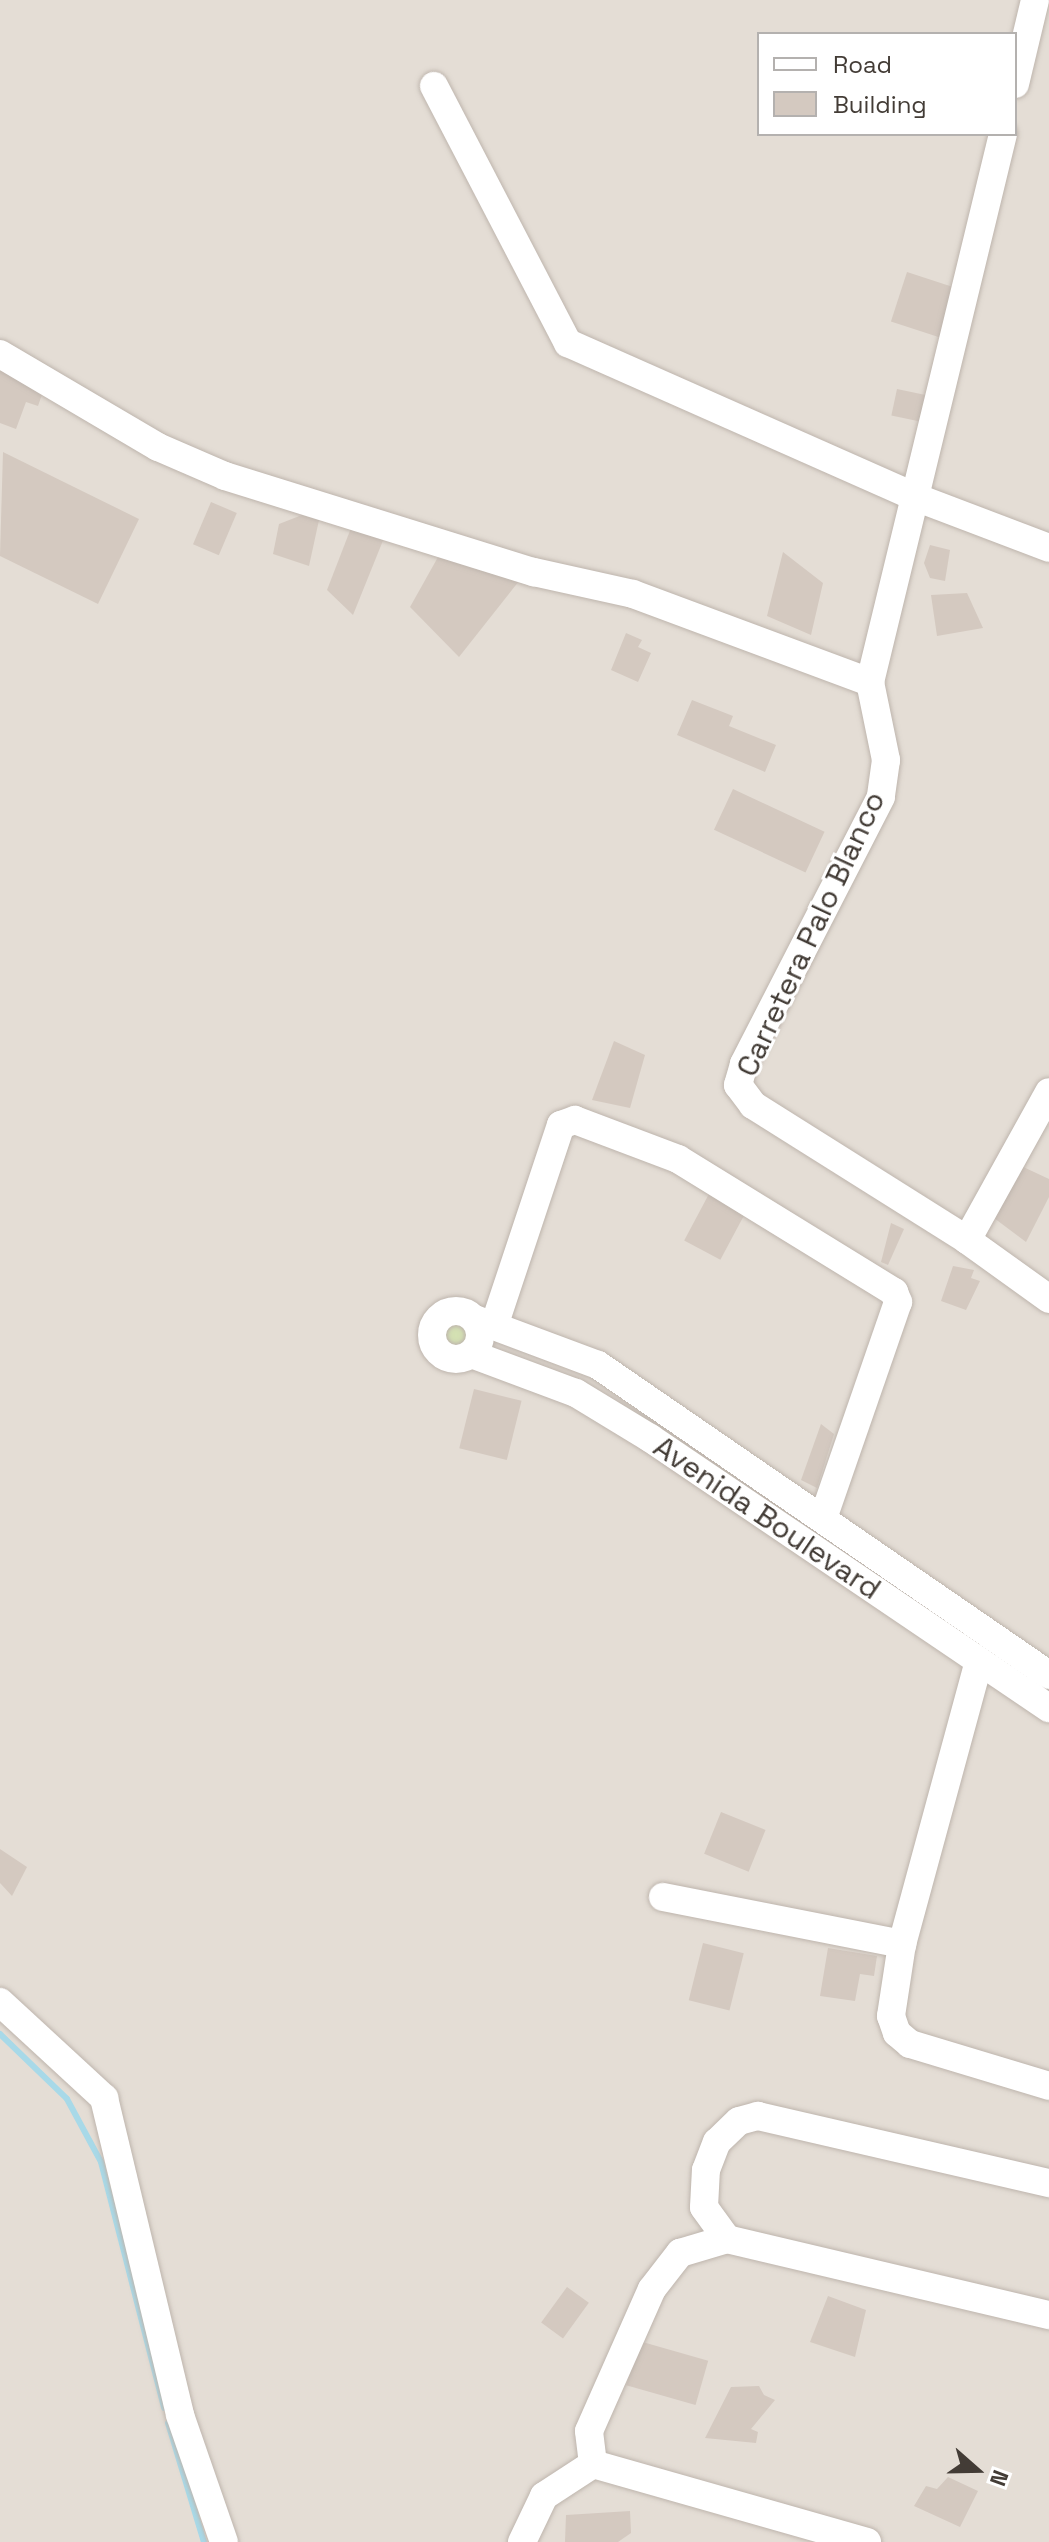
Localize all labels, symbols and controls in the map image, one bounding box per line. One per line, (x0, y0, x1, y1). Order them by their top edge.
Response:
legend (757, 32, 1017, 136)
text: Road (833, 49, 892, 80)
text: Building (833, 89, 927, 120)
street label: Carretera Palo Blanco (729, 786, 893, 1082)
street label: Avenida Boulevard (647, 1429, 887, 1607)
north arrow (937, 2430, 1017, 2510)
text: N (984, 2466, 1015, 2490)

